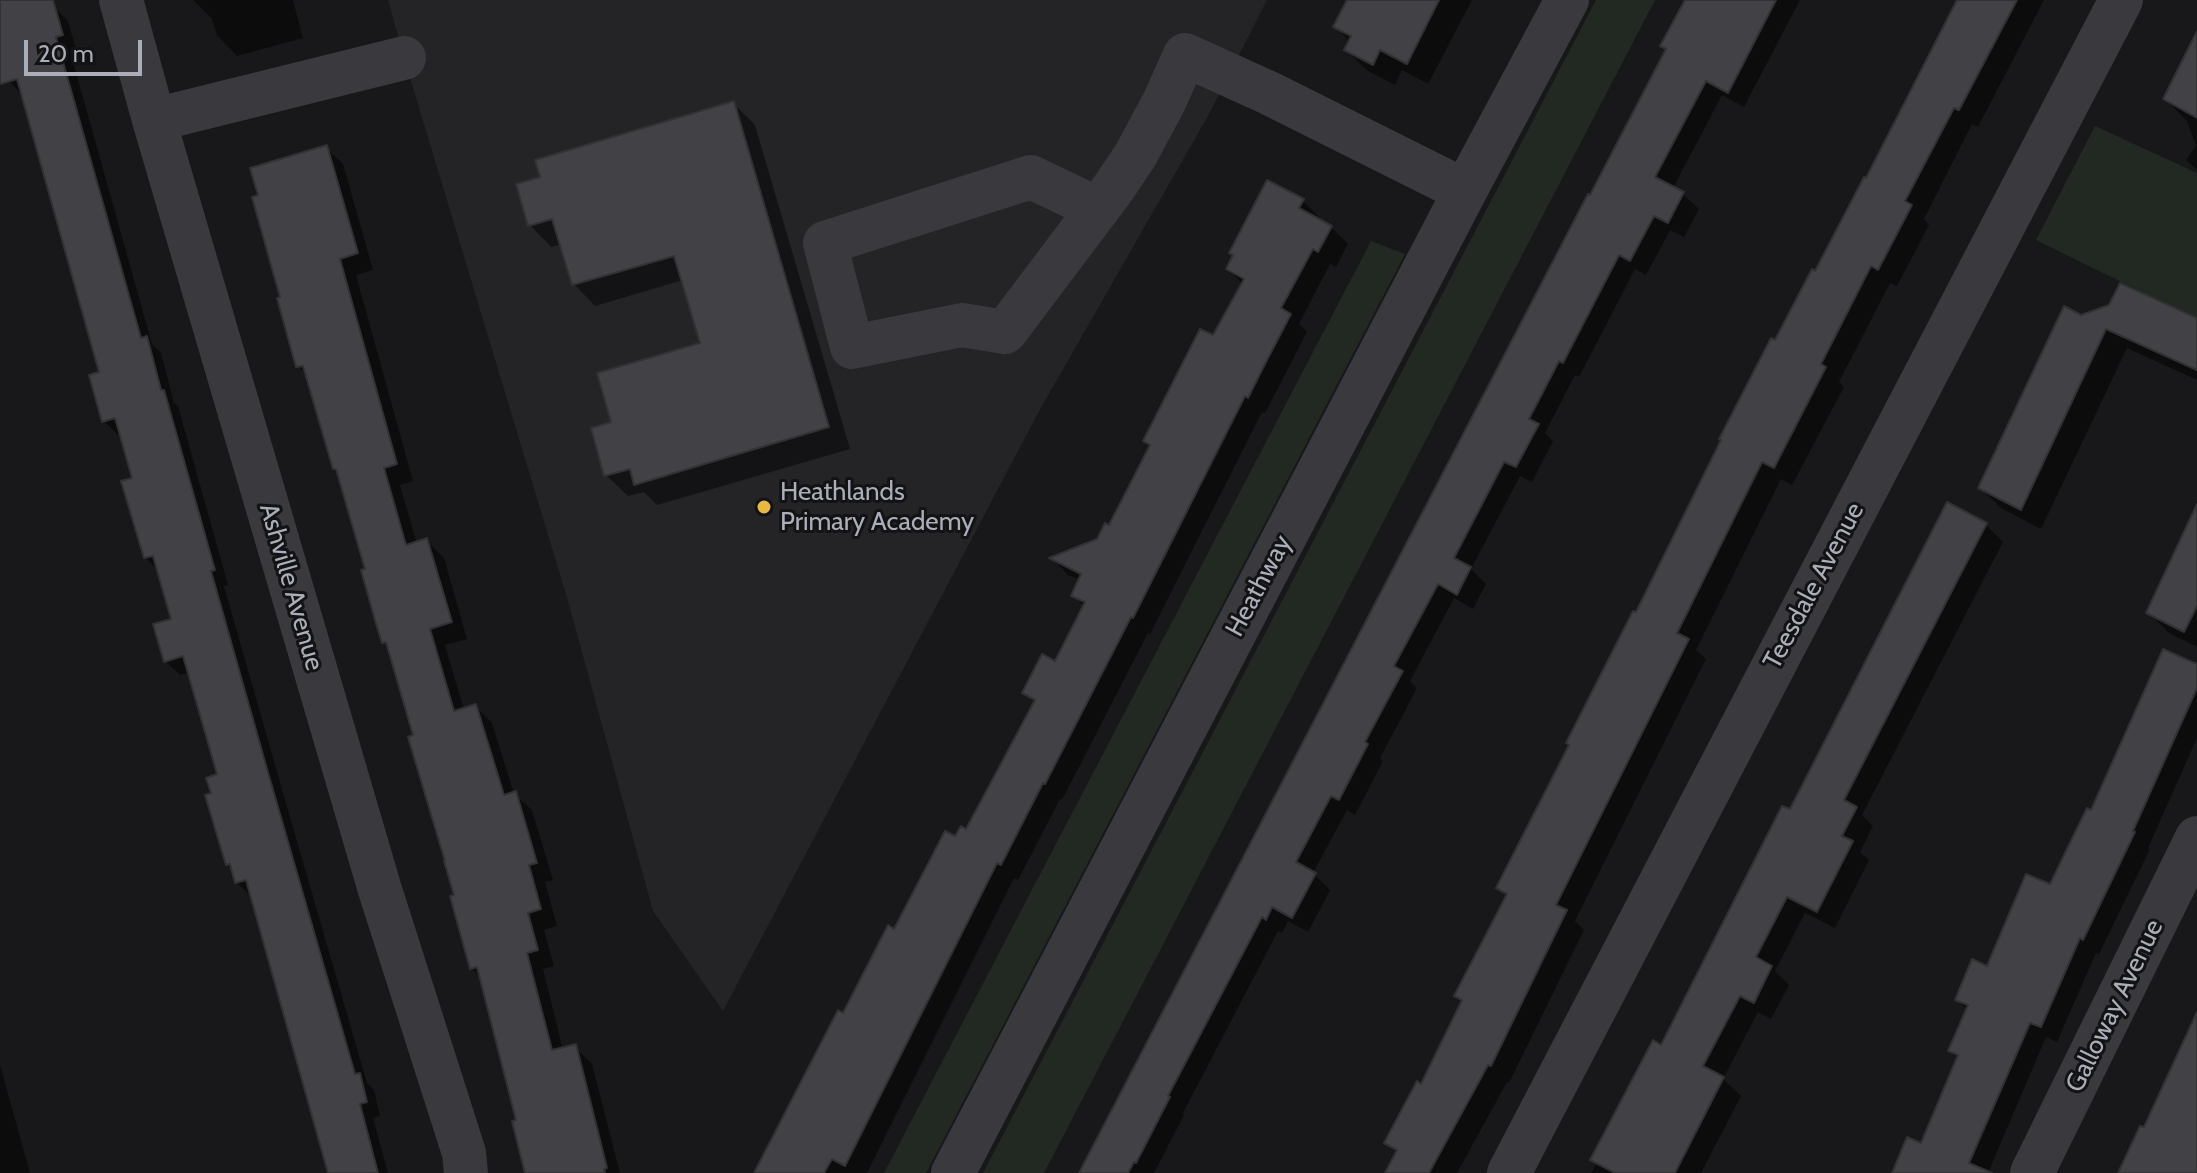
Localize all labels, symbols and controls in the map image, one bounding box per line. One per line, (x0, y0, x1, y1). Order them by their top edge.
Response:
scale bar (28, 24, 146, 74)
text: 20 m (38, 39, 94, 68)
place label: Heathlands Primary Academy (780, 476, 974, 538)
marker: Heathlands Primary Academy (755, 498, 773, 516)
street label: Teesdale Avenue (1757, 498, 1871, 674)
street label: Ashville Avenue (252, 500, 330, 674)
street label: Heathway (1219, 530, 1299, 642)
street label: Galloway Avenue (2060, 914, 2170, 1098)

